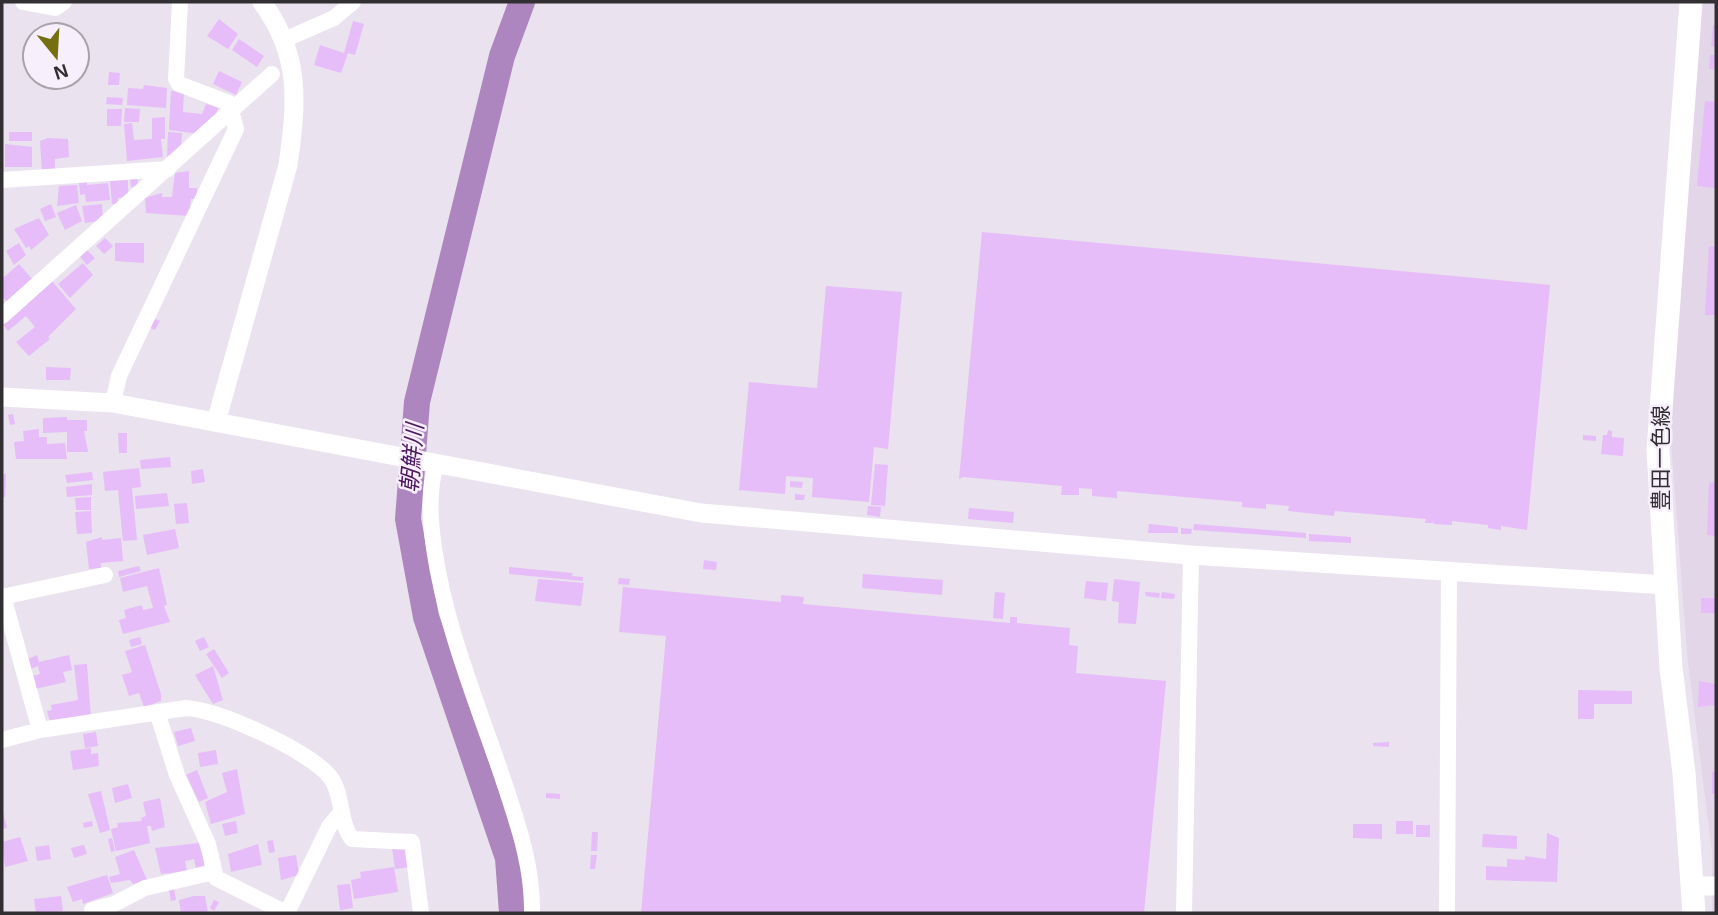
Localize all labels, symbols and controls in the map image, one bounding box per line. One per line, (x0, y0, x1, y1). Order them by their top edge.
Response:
north arrow (21, 21, 91, 91)
text: N (51, 60, 71, 84)
street label: 豊田一色線 (1649, 406, 1672, 511)
water label: 朝鮮川 (396, 420, 428, 494)

